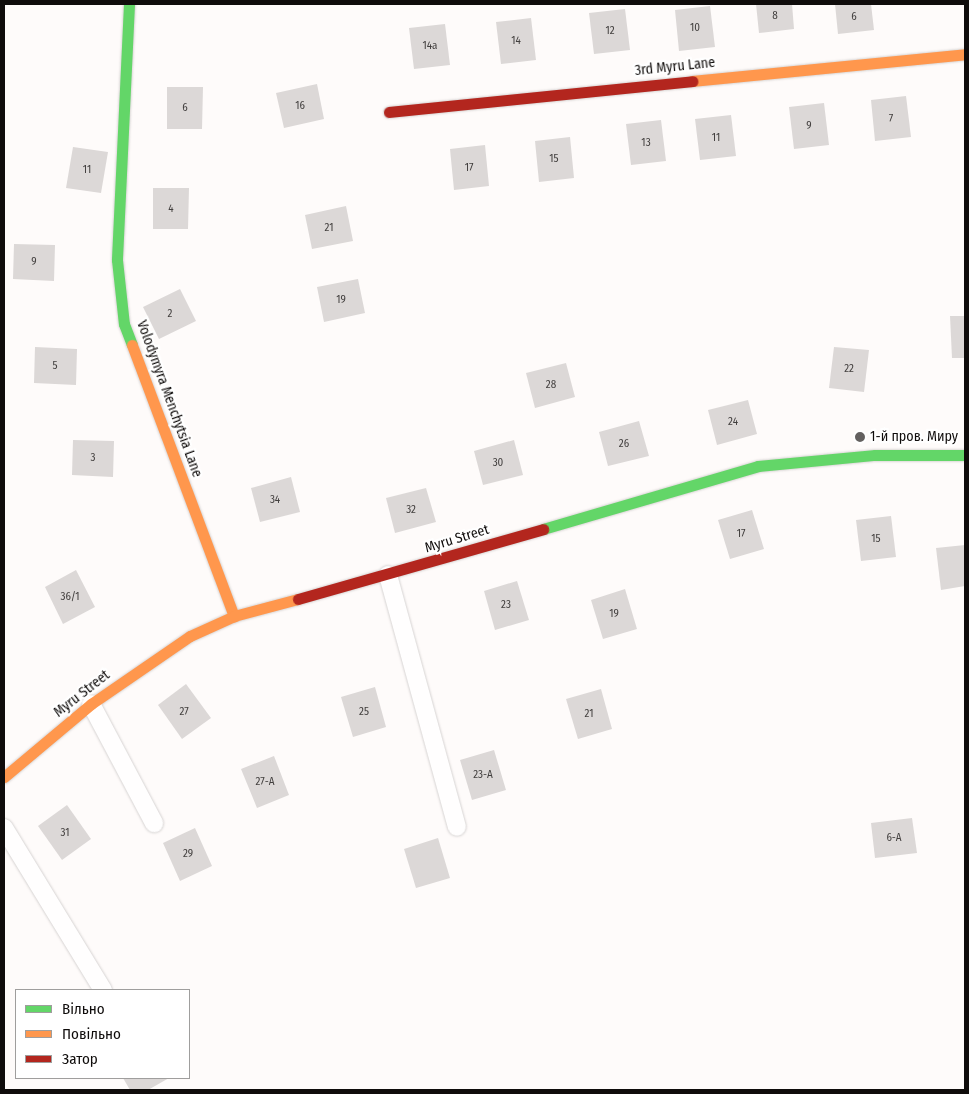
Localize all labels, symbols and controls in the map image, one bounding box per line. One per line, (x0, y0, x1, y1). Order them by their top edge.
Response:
house number: 8 (772, 9, 778, 23)
house number: 6 (851, 10, 857, 24)
house number: 10 (690, 21, 700, 35)
house number: 12 (605, 24, 615, 38)
house number: 14 (511, 34, 521, 48)
house number: 14а (422, 39, 438, 53)
street label: 3rd Myru Lane (634, 54, 716, 80)
house number: 16 (295, 99, 305, 113)
house number: 6 (182, 101, 188, 115)
house number: 7 (889, 112, 893, 126)
house number: 9 (806, 119, 812, 133)
house number: 11 (712, 131, 720, 145)
house number: 13 (641, 136, 651, 150)
house number: 15 (549, 152, 559, 166)
house number: 17 (465, 161, 473, 175)
house number: 11 (83, 163, 91, 177)
house number: 4 (168, 202, 174, 216)
house number: 21 (325, 221, 333, 235)
house number: 9 (31, 255, 37, 269)
house number: 19 (336, 293, 346, 307)
house number: 2 (168, 307, 172, 321)
street label: Volodymyra Menchytsia Lane (133, 318, 205, 480)
house number: 5 (52, 359, 58, 373)
house number: 22 (844, 362, 854, 376)
house number: 28 (546, 378, 556, 392)
house number: 24 (728, 415, 738, 429)
place label: 1-й пров. Миру (870, 429, 958, 445)
marker: 1-й пров. Миру (854, 431, 866, 443)
house number: 26 (619, 437, 629, 451)
house number: 3 (91, 451, 95, 465)
house number: 30 (493, 456, 503, 470)
house number: 34 (270, 493, 280, 507)
house number: 32 (406, 503, 416, 517)
street label: Myru Street (423, 521, 491, 557)
house number: 17 (737, 527, 745, 541)
house number: 15 (871, 532, 881, 546)
house number: 36/1 (61, 590, 79, 604)
house number: 23 (501, 598, 511, 612)
house number: 19 (609, 607, 619, 621)
street label: Myru Street (51, 667, 113, 721)
house number: 27 (179, 705, 189, 719)
house number: 25 (359, 705, 369, 719)
house number: 21 (585, 707, 593, 721)
house number: 23-А (473, 768, 493, 782)
house number: 27-А (256, 775, 274, 789)
house number: 31 (61, 826, 69, 840)
house number: 6-А (886, 831, 902, 845)
house number: 29 (183, 847, 193, 861)
legend (15, 989, 190, 1079)
text: Вільно (62, 1000, 105, 1018)
text: Повільно (62, 1025, 121, 1043)
text: Затор (62, 1050, 98, 1068)

